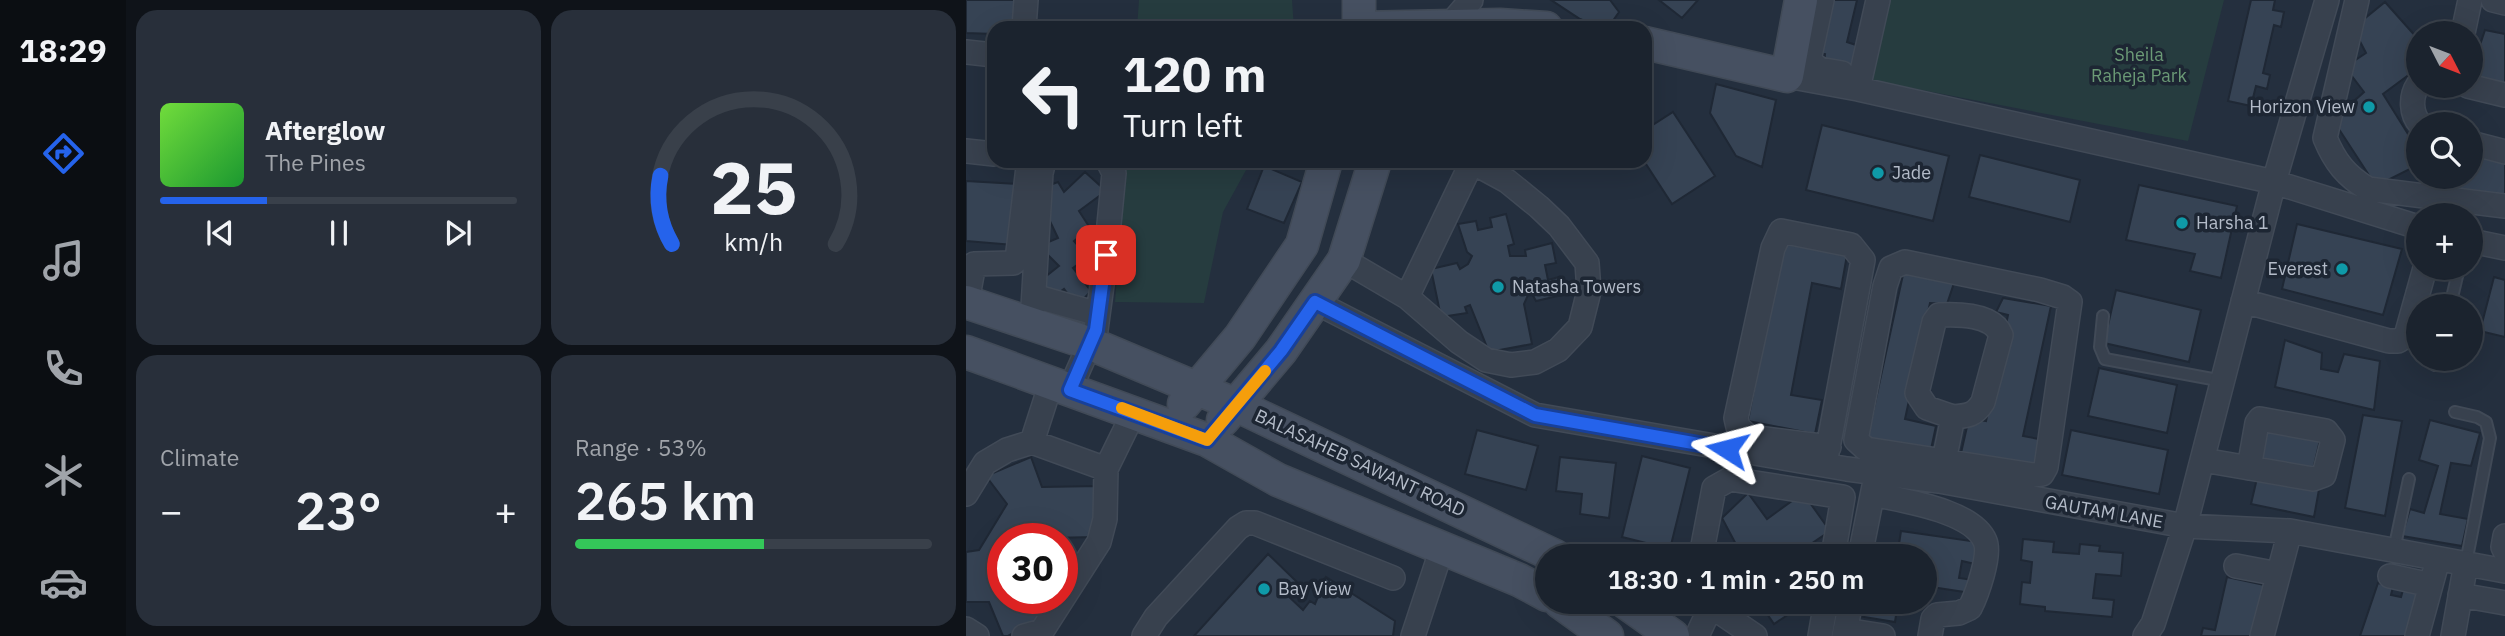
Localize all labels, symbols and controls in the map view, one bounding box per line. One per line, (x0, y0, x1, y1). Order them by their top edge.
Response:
north arrow (2406, 21, 2483, 98)
map controls (2406, 21, 2483, 371)
text: 18:29 (19, 29, 107, 71)
text: 120 m (1123, 42, 1267, 105)
park label: Sheila Raheja Park (2091, 43, 2187, 87)
icon: left (1008, 49, 1099, 140)
place label: Horizon View (2249, 95, 2355, 118)
marker: Horizon View (2361, 99, 2377, 115)
text: Turn left (1123, 104, 1243, 146)
button: search (2406, 112, 2483, 189)
text: Afterglow (265, 113, 385, 147)
icon: directions (39, 129, 88, 178)
text: 25 (710, 139, 797, 234)
text: The Pines (265, 147, 366, 177)
place label: Jade (1892, 161, 1931, 184)
marker: Jade (1870, 165, 1886, 181)
button: + (2406, 203, 2483, 280)
place label: Harsha 1 (2196, 211, 2269, 234)
icon: previous (201, 214, 239, 252)
icon: pause (320, 214, 358, 252)
icon: next (439, 214, 477, 252)
marker: Harsha 1 (2174, 215, 2190, 231)
text: km/h (724, 225, 783, 258)
pin (1076, 225, 1136, 285)
icon: music (39, 236, 88, 285)
icon: arrive (1087, 236, 1125, 274)
place label: Everest (2268, 257, 2328, 280)
marker: Everest (2334, 261, 2350, 277)
place label: Natasha Towers (1512, 275, 1641, 298)
marker: Natasha Towers (1490, 279, 1506, 295)
button: − (2406, 294, 2483, 371)
icon: phone (39, 344, 88, 393)
street label: BALASAHEB SAWANT ROAD (1251, 404, 1469, 521)
position arrow (1690, 412, 1764, 486)
text: Range · 53% (575, 432, 707, 462)
text: Climate (160, 442, 239, 472)
icon: climate (39, 451, 88, 500)
text: 265 km (575, 467, 756, 534)
text: 23° (295, 477, 382, 544)
text: − (160, 486, 183, 535)
text: + (494, 486, 517, 535)
street label: GAUTAM LANE (2043, 490, 2165, 533)
speed limit sign: 30 (987, 523, 1078, 614)
icon: car (39, 558, 88, 607)
text: 18:30 · 1 min · 250 m (1608, 562, 1864, 596)
place label: Bay View (1278, 577, 1352, 600)
marker: Bay View (1256, 581, 1272, 597)

